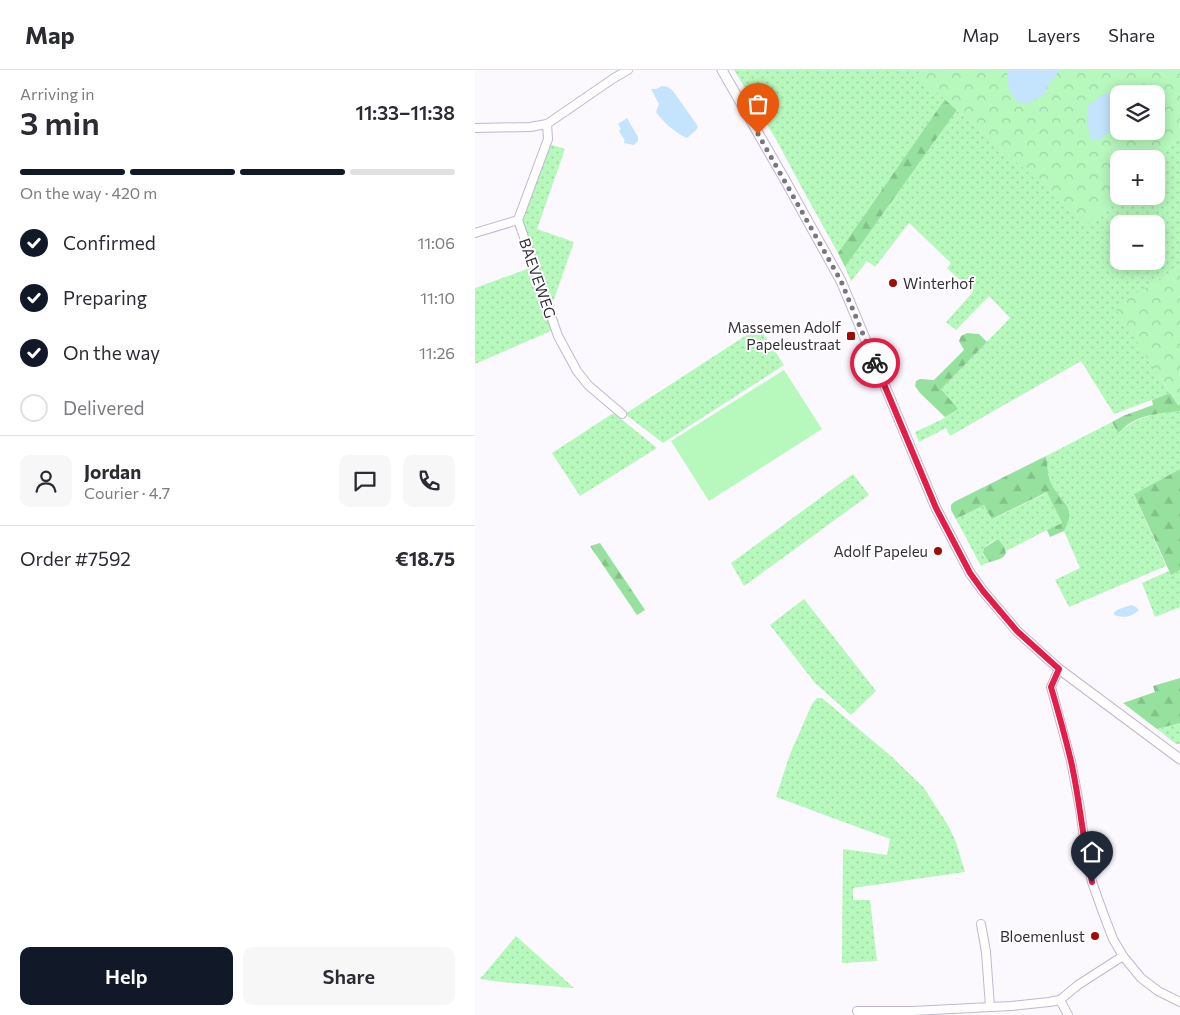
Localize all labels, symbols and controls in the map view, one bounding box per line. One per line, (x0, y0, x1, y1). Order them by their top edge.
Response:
text: Map (25, 20, 75, 49)
text: Map (962, 24, 999, 46)
text: Layers (1027, 24, 1080, 46)
text: Share (1108, 24, 1155, 46)
pin (737, 83, 779, 134)
text: Arriving in (20, 84, 94, 103)
map controls (1110, 85, 1165, 270)
button: layers (1110, 85, 1165, 140)
icon: bag (744, 90, 772, 118)
text: 11:33–11:38 (355, 101, 455, 124)
text: 3 min (20, 102, 100, 142)
button: + (1110, 150, 1165, 205)
text: On the way · 420 m (20, 183, 157, 202)
button: − (1110, 215, 1165, 270)
icon: check (20, 229, 48, 257)
text: Confirmed (63, 231, 156, 254)
text: 11:06 (417, 233, 455, 252)
street label: BAEVEWEG (516, 236, 560, 320)
place label: Winterhof (903, 274, 974, 292)
marker: Winterhof (887, 277, 899, 289)
icon: check (20, 284, 48, 312)
text: Preparing (63, 286, 147, 309)
text: 11:10 (420, 288, 455, 307)
place label: Massemen Adolf Papeleustraat (728, 318, 841, 353)
marker: Massemen Adolf Papeleustraat (845, 330, 857, 342)
courier (850, 338, 900, 388)
icon: check (20, 339, 48, 367)
text: On the way (63, 341, 160, 364)
text: 11:26 (419, 343, 455, 362)
icon: bike (861, 349, 889, 377)
text: Delivered (63, 396, 144, 419)
button: person (20, 455, 72, 507)
button: chat (339, 455, 391, 507)
button: phone (403, 455, 455, 507)
text: Jordan (84, 460, 141, 483)
text: Courier · 4.7 (84, 483, 170, 502)
place label: Adolf Papeleu (834, 542, 928, 560)
marker: Adolf Papeleu (932, 545, 944, 557)
text: Order #7592 (20, 547, 131, 570)
text: €18.75 (395, 547, 455, 570)
pin (1071, 831, 1113, 882)
icon: home (1078, 838, 1106, 866)
place label: Bloemenlust (1000, 927, 1085, 945)
marker: Bloemenlust (1089, 930, 1101, 942)
button: Help (20, 947, 233, 1005)
button: Share (243, 947, 455, 1005)

